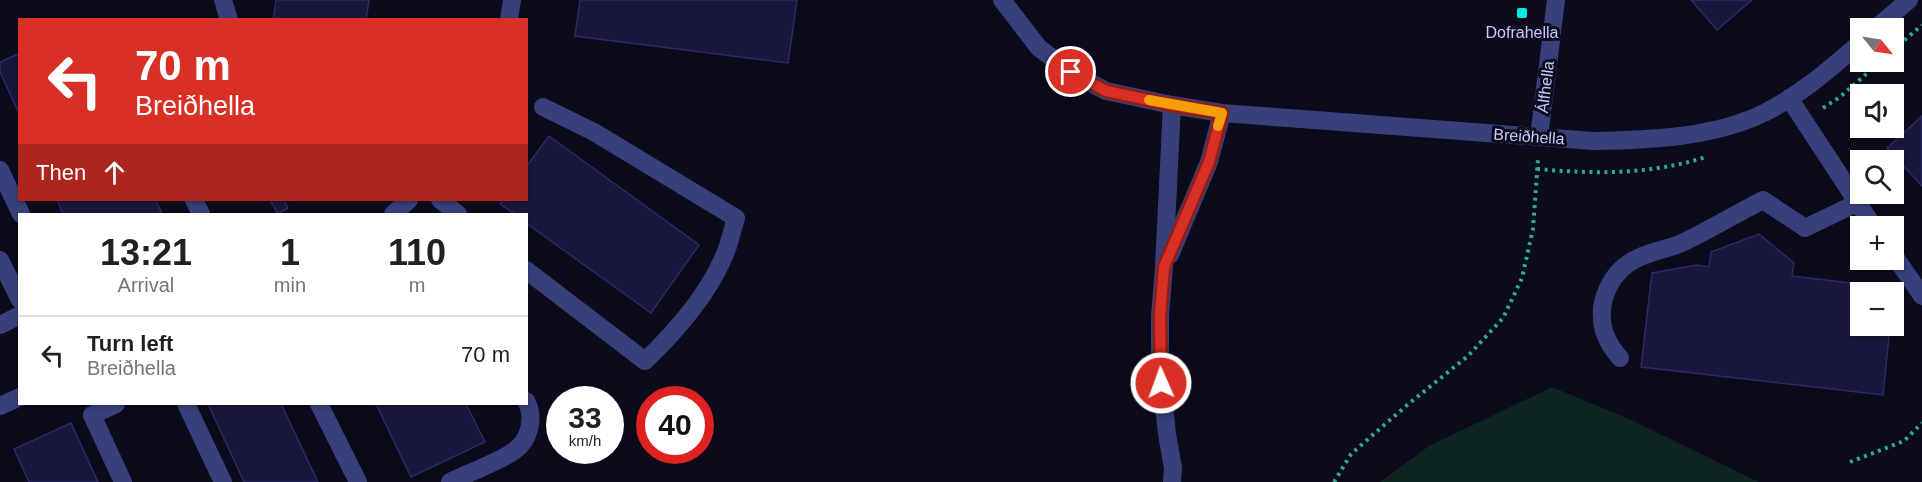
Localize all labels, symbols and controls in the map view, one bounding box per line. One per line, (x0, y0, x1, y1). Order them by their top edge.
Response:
marker: Dofrahella (1515, 6, 1529, 20)
north arrow (1850, 18, 1904, 72)
map controls (1850, 18, 1904, 336)
place label: Dofrahella (1486, 24, 1559, 41)
icon: left (36, 42, 114, 120)
text: 70 m (135, 42, 231, 89)
pin (1045, 46, 1096, 97)
icon: arrive (1054, 55, 1087, 88)
street label: Álfhella (1533, 60, 1557, 114)
button: sound (1850, 84, 1904, 138)
text: Breiðhella (135, 91, 255, 121)
street label: Breiðhella (1493, 126, 1565, 147)
button: search (1850, 150, 1904, 204)
icon: ahead (98, 156, 131, 189)
text: Then (36, 160, 86, 185)
button: + (1850, 216, 1904, 270)
text: 13:21 (100, 232, 192, 273)
text: 1 (280, 232, 300, 273)
text: 110 (388, 232, 446, 273)
text: Arrival (118, 274, 174, 296)
text: min (274, 274, 306, 296)
text: m (409, 274, 425, 296)
button: − (1850, 282, 1904, 336)
text: Turn left (87, 331, 173, 356)
icon: left (36, 339, 69, 372)
text: 70 m (461, 342, 510, 367)
position arrow (1129, 351, 1193, 415)
text: Breiðhella (87, 357, 176, 379)
speed limit sign: 40 (636, 386, 714, 464)
text: 33 (568, 401, 602, 434)
text: km/h (569, 432, 601, 449)

